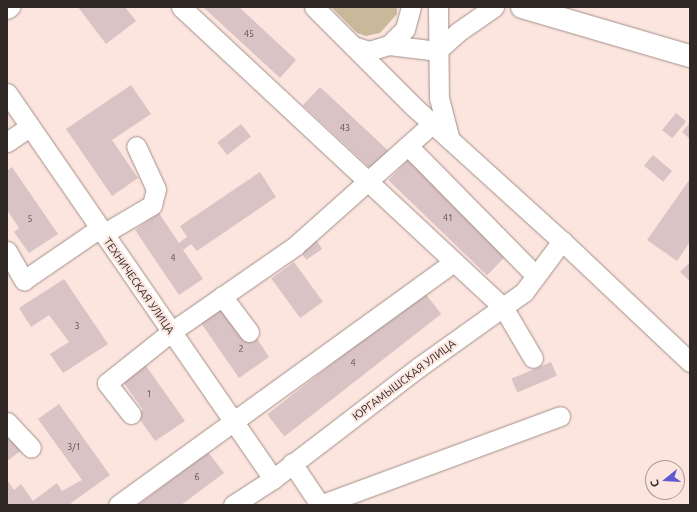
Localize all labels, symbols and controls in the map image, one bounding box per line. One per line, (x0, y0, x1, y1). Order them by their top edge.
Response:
house number: 45 (244, 29, 254, 39)
house number: 43 (340, 123, 350, 133)
house number: 41 (443, 213, 453, 223)
house number: 5 (27, 214, 33, 224)
street label: ТЕХНИЧЕСКАЯ УЛИЦА (101, 235, 177, 337)
house number: 4 (170, 253, 176, 263)
house number: 3 (74, 321, 80, 331)
street label: ЮРГАМЫШСКАЯ УЛИЦА (350, 337, 458, 423)
house number: 2 (238, 344, 244, 354)
house number: 4 (350, 358, 356, 368)
house number: 1 (146, 389, 152, 399)
house number: 3/1 (67, 442, 81, 452)
north arrow (645, 460, 685, 500)
house number: 6 (194, 472, 200, 482)
text: С (648, 478, 661, 489)

